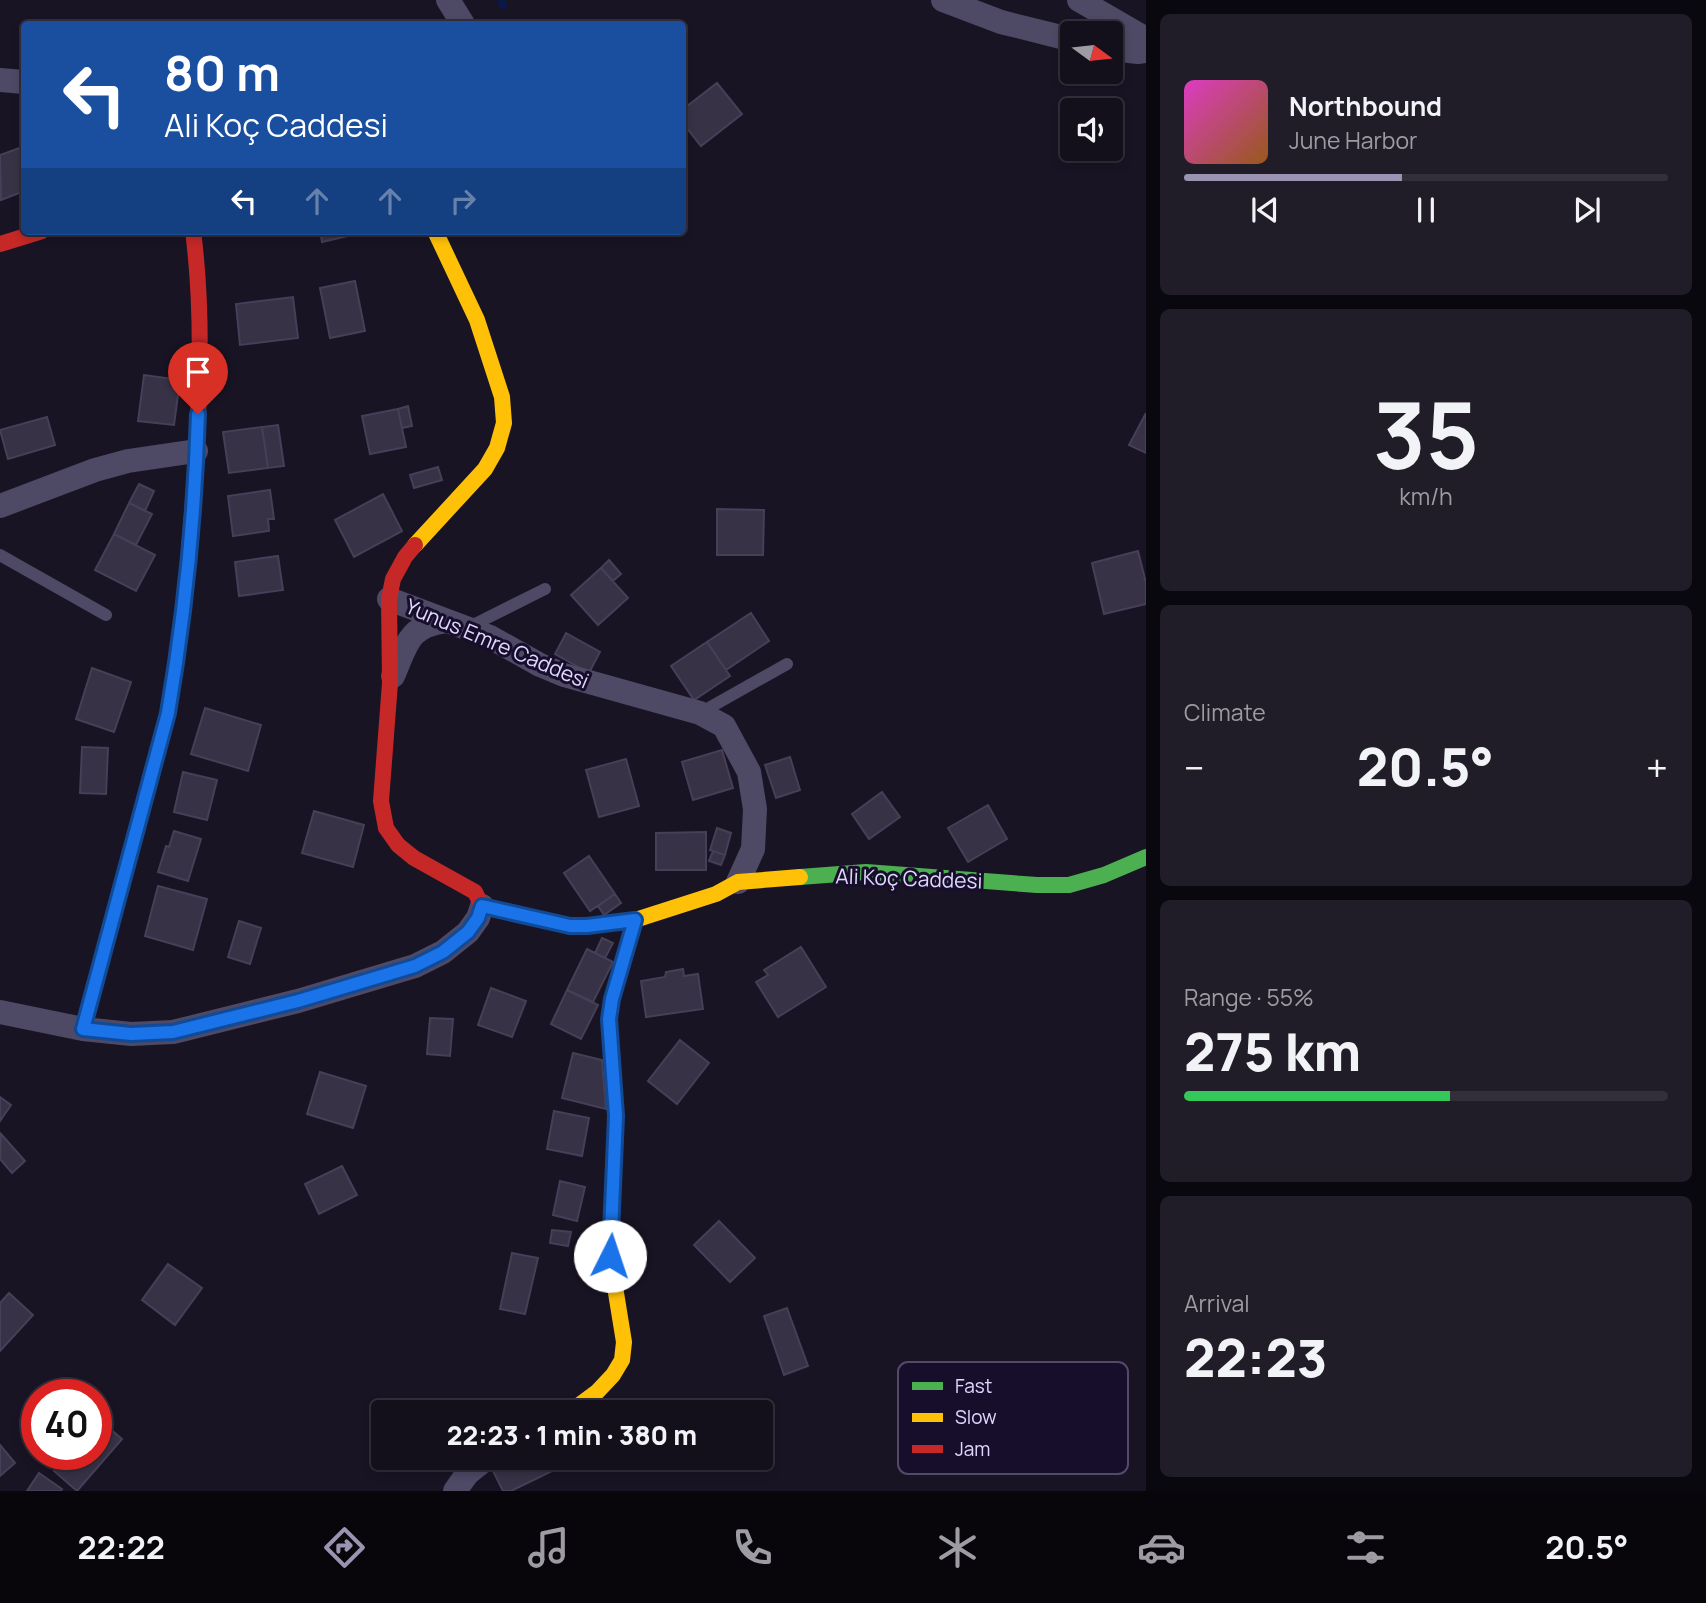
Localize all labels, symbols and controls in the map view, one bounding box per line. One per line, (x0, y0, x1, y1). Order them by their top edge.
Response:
north arrow (1060, 21, 1124, 84)
map controls (1060, 21, 1123, 161)
text: 80 m (164, 39, 280, 106)
icon: left (49, 49, 140, 140)
text: Northbound (1289, 88, 1442, 124)
button: sound (1060, 98, 1123, 161)
text: Ali Koç Caddesi (164, 103, 388, 147)
text: June Harbor (1289, 124, 1417, 156)
icon: left (225, 182, 263, 220)
icon: ahead (298, 182, 336, 220)
icon: ahead (371, 182, 409, 220)
icon: right (444, 182, 482, 220)
icon: previous (1246, 191, 1284, 229)
icon: pause (1407, 191, 1445, 229)
icon: next (1568, 191, 1606, 229)
pin (168, 342, 228, 414)
icon: arrive (179, 353, 217, 391)
text: 35 (1373, 372, 1479, 496)
text: km/h (1399, 480, 1453, 512)
street label: Yunus Emre Caddesi (401, 592, 593, 694)
text: Climate (1184, 696, 1266, 728)
text: 20.5° (1357, 731, 1494, 802)
text: − (1184, 741, 1205, 793)
text: + (1646, 741, 1668, 793)
street label: Ali Koç Caddesi (835, 861, 983, 895)
text: Range · 55% (1184, 981, 1314, 1013)
text: 275 km (1184, 1016, 1361, 1087)
position arrow (573, 1219, 647, 1293)
text: Arrival (1184, 1287, 1250, 1319)
text: 22:23 (1184, 1322, 1328, 1393)
legend (898, 1362, 1128, 1474)
text: Fast (955, 1373, 992, 1399)
speed limit sign: 40 (21, 1379, 112, 1470)
text: Slow (955, 1404, 997, 1430)
text: 22:23 · 1 min · 380 m (447, 1417, 697, 1453)
text: Jam (955, 1436, 990, 1462)
icon: directions (320, 1523, 369, 1572)
icon: music (524, 1523, 573, 1572)
icon: phone (728, 1523, 777, 1572)
icon: climate (933, 1523, 982, 1572)
icon: car (1137, 1523, 1186, 1572)
icon: filters (1341, 1523, 1390, 1572)
text: 22:22 (78, 1525, 165, 1569)
text: 20.5° (1545, 1525, 1628, 1569)

